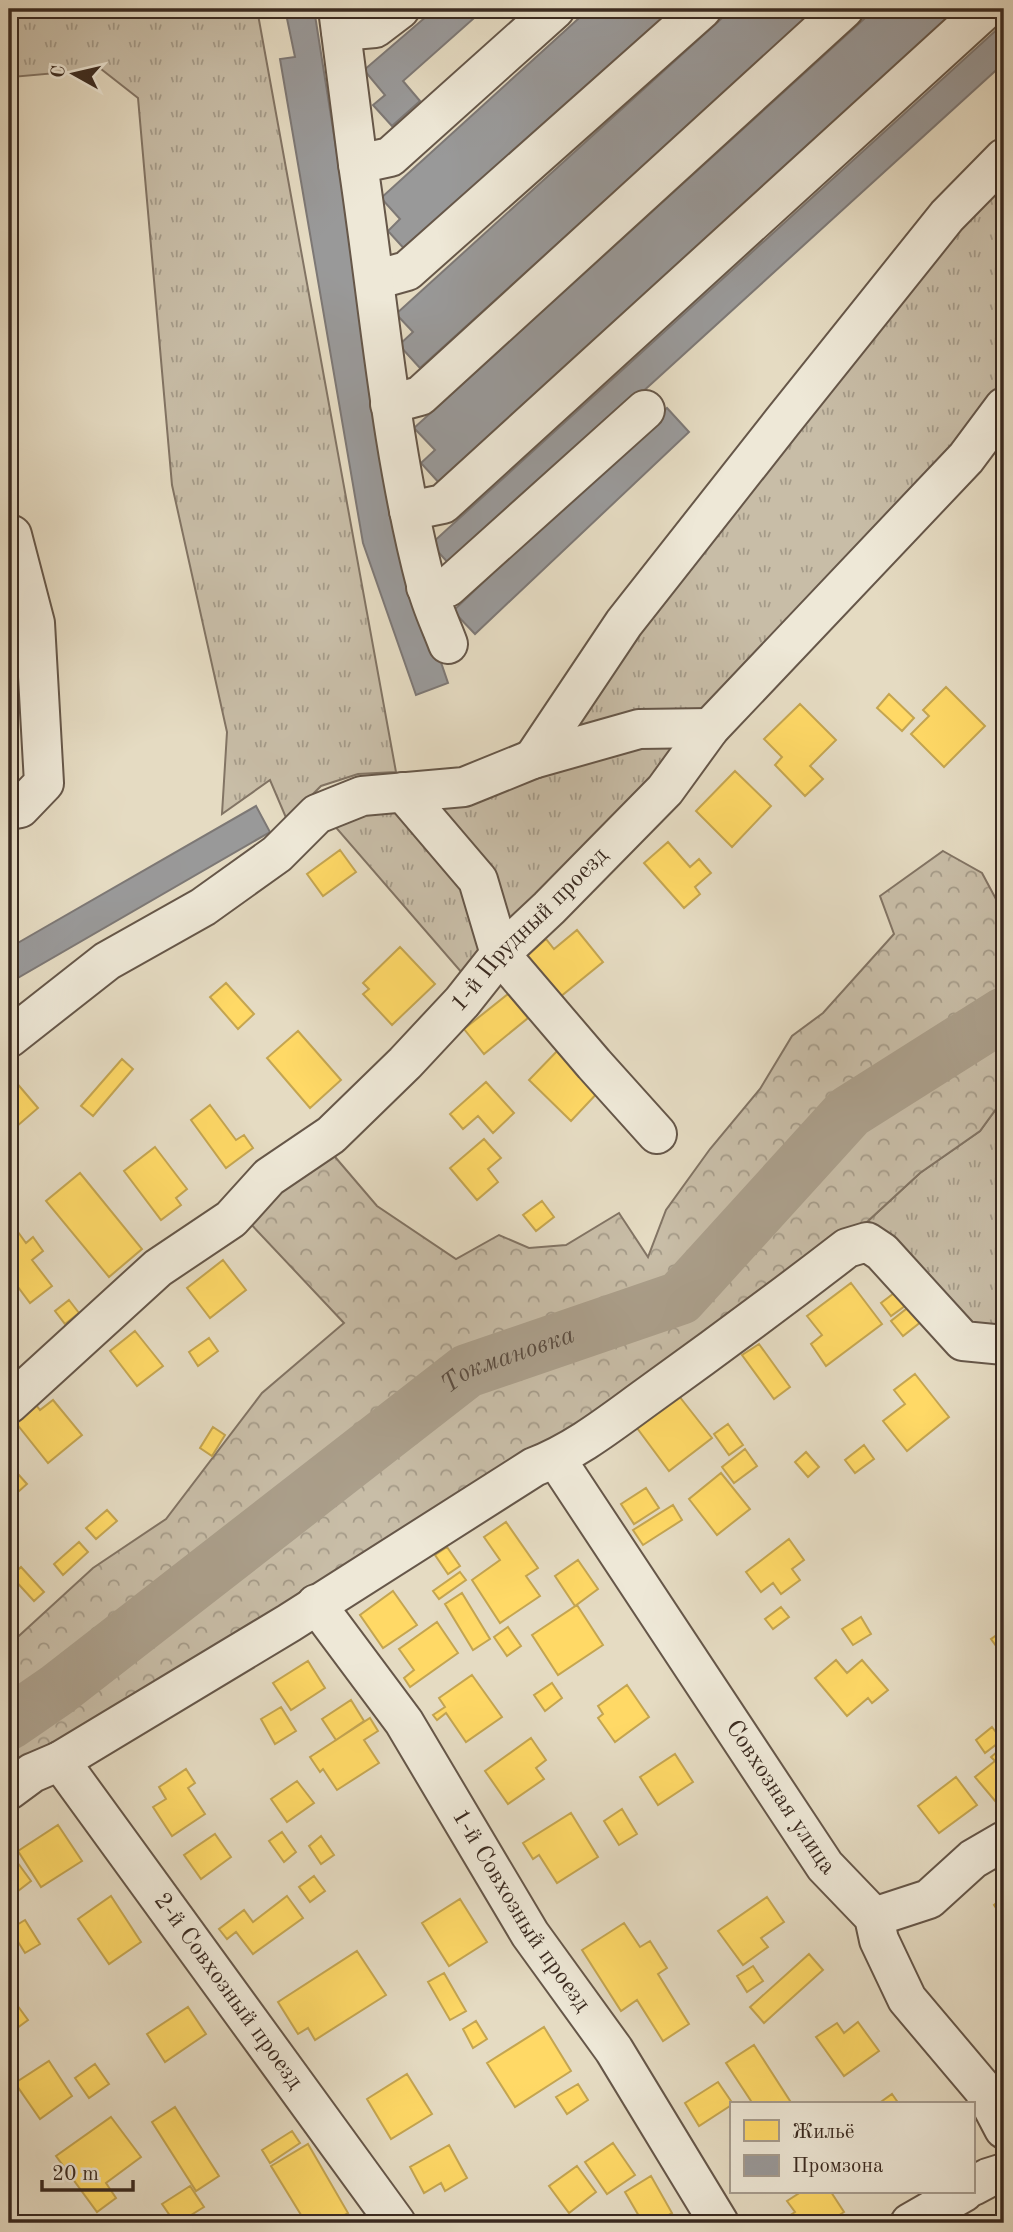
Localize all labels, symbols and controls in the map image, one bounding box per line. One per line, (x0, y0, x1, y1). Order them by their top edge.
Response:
north arrow (38, 38, 108, 108)
text: С (49, 64, 70, 80)
street label: 1-й Прудный проезд (447, 843, 613, 1017)
water label: Токмановка (436, 1322, 578, 1399)
street label: Совхозная улица (720, 1716, 839, 1880)
street label: 1-й Совхозный проезд (447, 1805, 594, 2017)
street label: 2-й Совхозный проезд (149, 1889, 307, 2094)
legend (730, 2102, 974, 2194)
text: Жильё (792, 2122, 855, 2143)
scale bar (42, 2148, 133, 2192)
text: Промзона (792, 2156, 883, 2177)
text: 20 m (52, 2164, 99, 2185)

